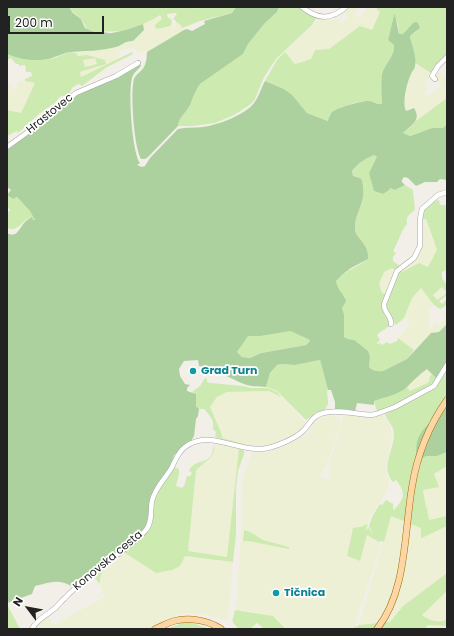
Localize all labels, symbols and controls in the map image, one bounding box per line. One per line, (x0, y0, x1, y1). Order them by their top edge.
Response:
scale bar (10, 8, 106, 34)
text: 200 m (15, 14, 53, 31)
street label: Hrastovec (24, 91, 76, 137)
place label: Grad Turn (201, 364, 257, 378)
marker: Grad Turn (188, 366, 198, 376)
street label: Konovska cesta (71, 528, 145, 594)
place label: Tičnica (284, 586, 325, 600)
north arrow (8, 588, 48, 628)
marker: Tičnica (271, 588, 281, 598)
text: N (9, 594, 27, 609)

